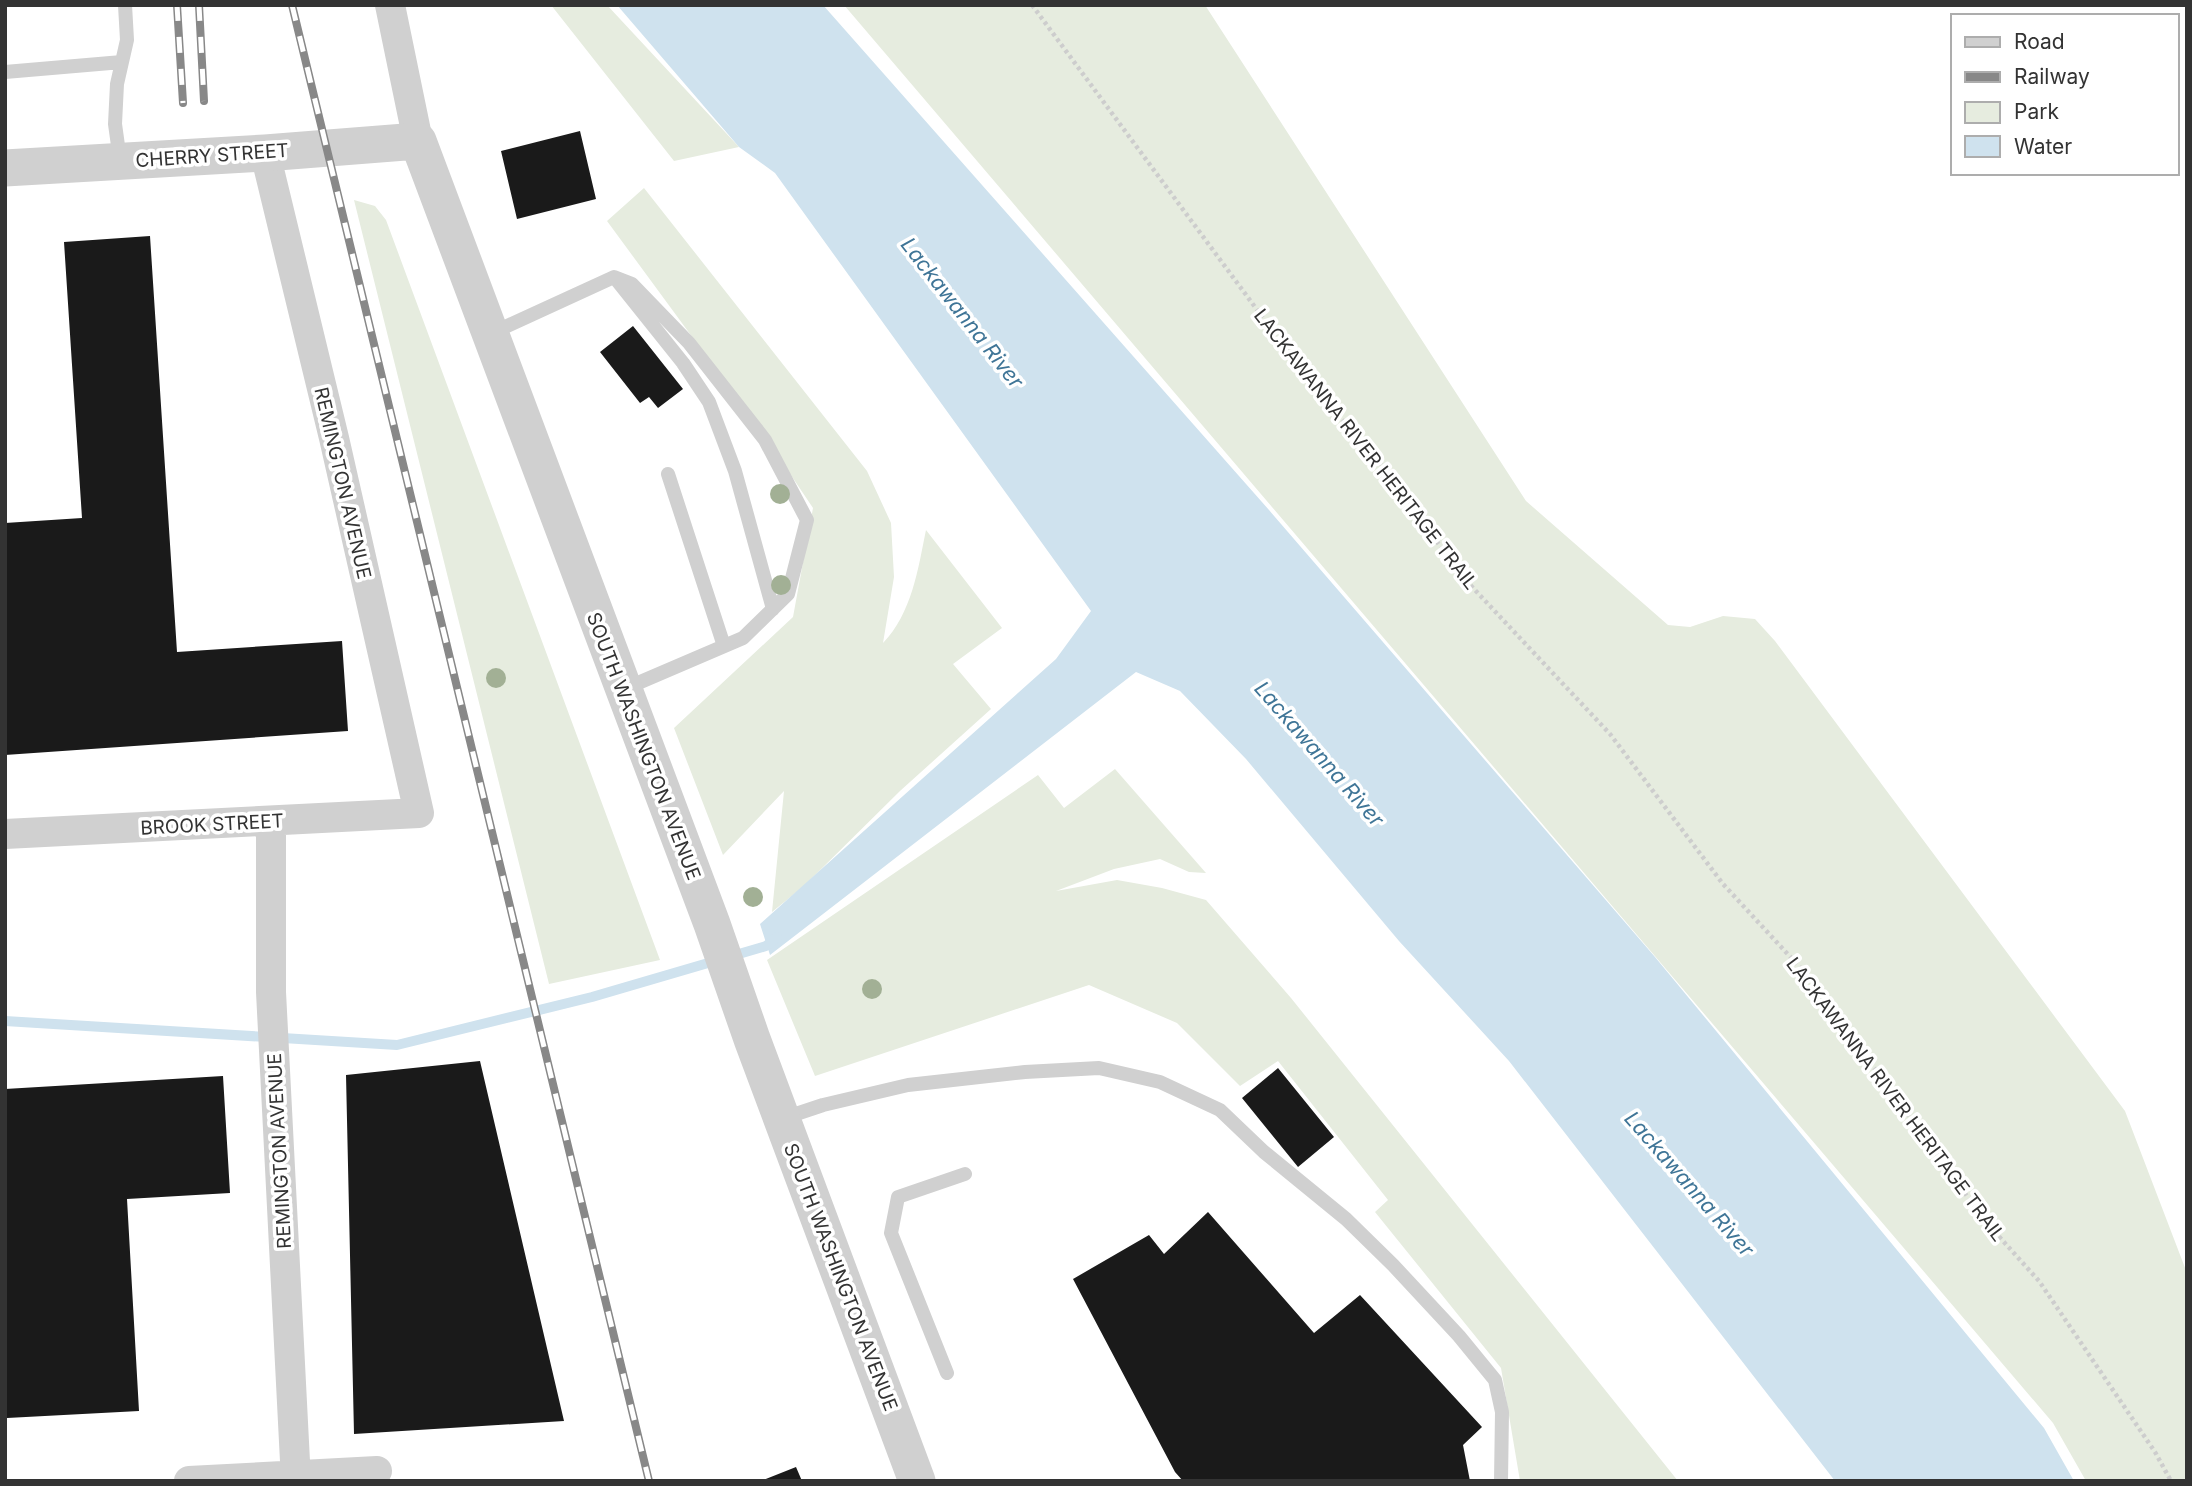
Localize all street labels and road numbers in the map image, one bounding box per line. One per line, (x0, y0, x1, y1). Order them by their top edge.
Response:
street label: CHERRY STREET (135, 139, 289, 172)
street label: LACKAWANNA RIVER HERITAGE TRAIL (1249, 305, 1482, 594)
street label: REMINGTON AVENUE (309, 385, 376, 581)
street label: SOUTH WASHINGTON AVENUE (582, 609, 705, 883)
street label: BROOK STREET (140, 809, 284, 840)
street label: LACKAWANNA RIVER HERITAGE TRAIL (1781, 953, 2010, 1246)
street label: REMINGTON AVENUE (263, 1053, 296, 1249)
street label: SOUTH WASHINGTON AVENUE (779, 1140, 902, 1414)

